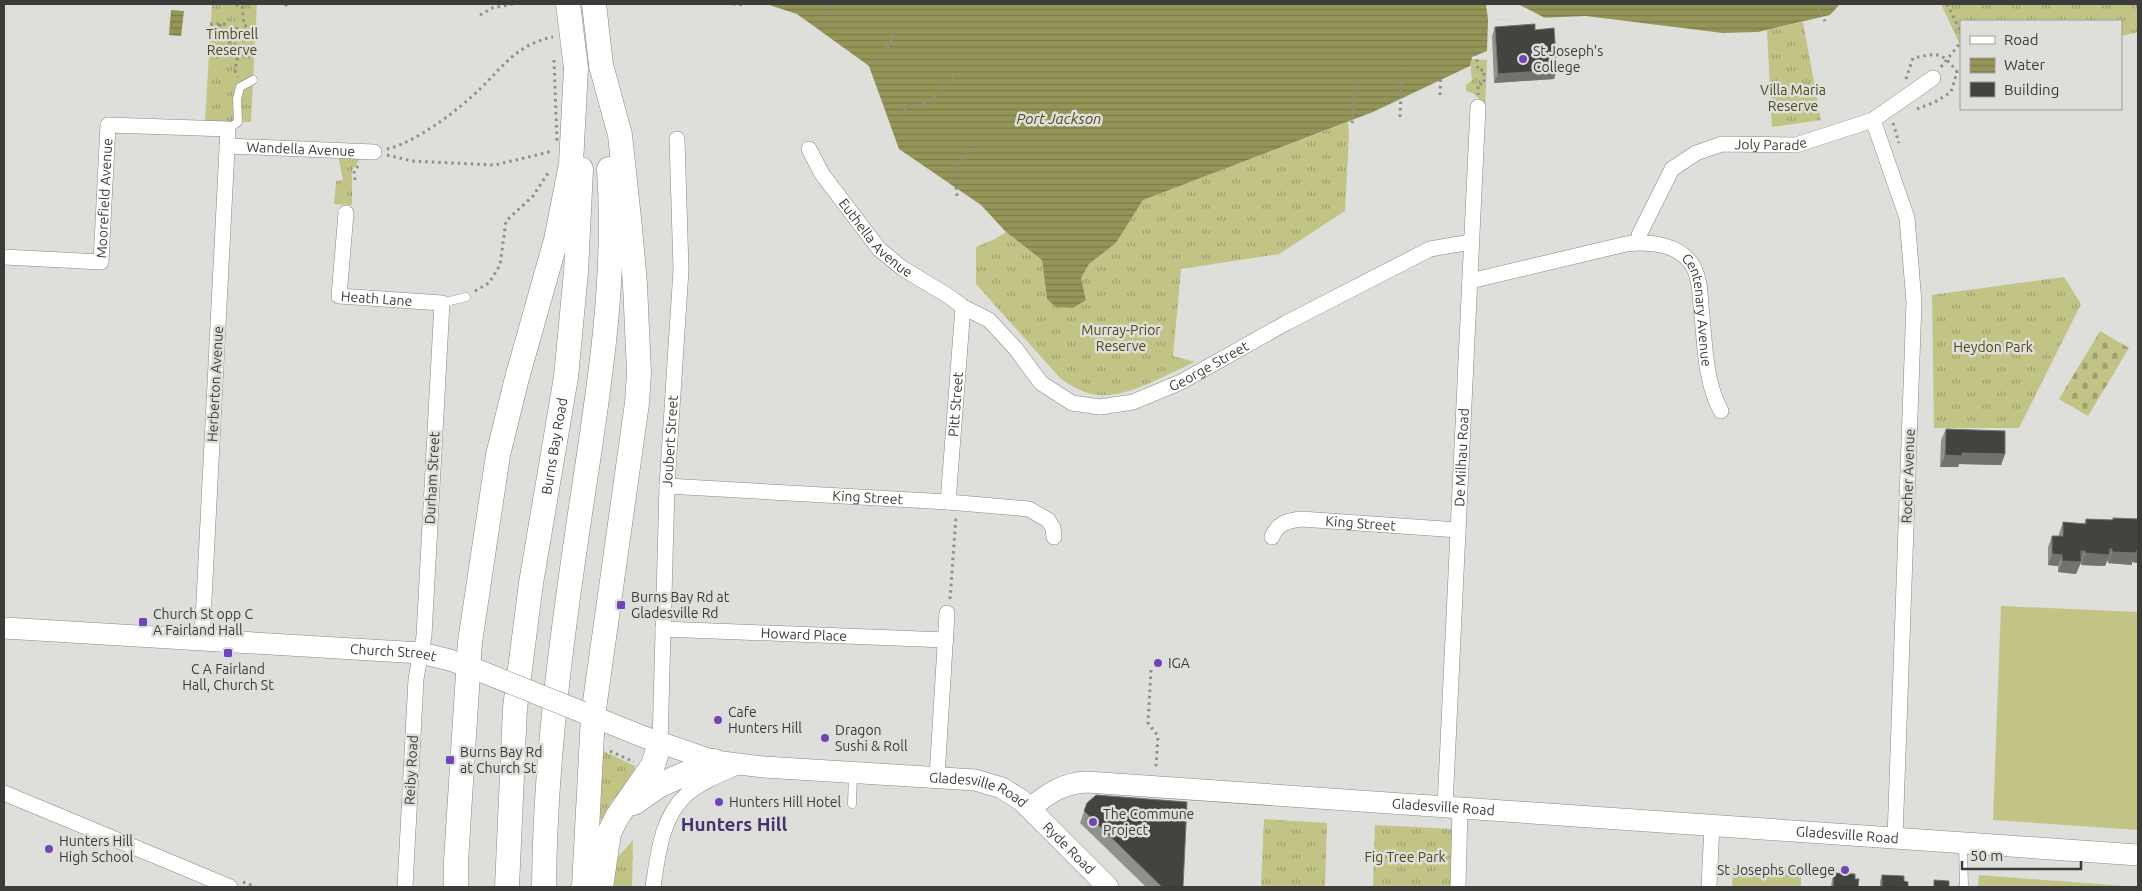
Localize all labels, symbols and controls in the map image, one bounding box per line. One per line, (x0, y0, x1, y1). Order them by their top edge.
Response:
legend (1960, 20, 2122, 110)
park label: Timbrell Reserve (206, 26, 258, 58)
text: Road (2004, 31, 2039, 48)
place label: St Joseph's College (1533, 43, 1603, 75)
marker: St Joseph's College (1517, 53, 1529, 65)
text: Water (2004, 56, 2045, 73)
text: Building (2004, 81, 2059, 98)
park label: Villa Maria Reserve (1760, 82, 1826, 114)
water label: Port Jackson (1017, 110, 1101, 127)
street label: Joly Parade (1734, 134, 1809, 153)
street label: Moorefield Avenue (93, 138, 115, 259)
street label: Wandella Avenue (246, 139, 356, 159)
street label: Euthella Avenue (835, 195, 915, 280)
street label: Centenary Avenue (1679, 250, 1715, 368)
street label: Heath Lane (340, 288, 413, 309)
park label: Murray-Prior Reserve (1081, 322, 1161, 354)
street label: Herberton Avenue (204, 326, 226, 442)
street label: George Street (1166, 337, 1252, 394)
park label: Heydon Park (1953, 339, 2033, 355)
street label: Pitt Street (945, 371, 966, 437)
street label: Joubert Street (659, 394, 681, 488)
street label: Burns Bay Road (538, 397, 570, 496)
street label: De Milhau Road (1451, 408, 1472, 507)
street label: Rocher Avenue (1898, 428, 1918, 524)
street label: Durham Street (422, 431, 442, 525)
street label: King Street (832, 487, 904, 507)
street label: King Street (1325, 513, 1397, 534)
place label: Burns Bay Rd at Gladesville Rd (631, 589, 730, 621)
marker: Burns Bay Rd at Gladesville Rd (615, 599, 627, 611)
place label: Church St opp C A Fairland Hall (153, 606, 253, 638)
marker: Church St opp C A Fairland Hall (137, 616, 149, 628)
street label: Howard Place (761, 625, 847, 644)
street label: Church Street (350, 641, 439, 665)
marker: C A Fairland Hall, Church St (222, 647, 234, 659)
place label: IGA (1168, 655, 1190, 671)
marker: IGA (1152, 657, 1164, 669)
place label: C A Fairland Hall, Church St (182, 661, 274, 693)
place label: Cafe Hunters Hill (728, 704, 802, 736)
marker: Cafe Hunters Hill (712, 714, 724, 726)
place label: Dragon Sushi & Roll (835, 722, 908, 754)
marker: Dragon Sushi & Roll (819, 732, 831, 744)
street label: Reiby Road (401, 735, 421, 805)
place label: Burns Bay Rd at Church St (460, 744, 542, 776)
marker: Burns Bay Rd at Church St (444, 754, 456, 766)
street label: Gladesville Road (928, 769, 1031, 810)
place label: Hunters Hill Hotel (729, 794, 841, 810)
street label: Gladesville Road (1391, 795, 1495, 818)
marker: Hunters Hill Hotel (713, 796, 725, 808)
place label: The Commune Project (1103, 806, 1194, 838)
district label: Hunters Hill (681, 813, 788, 835)
marker: The Commune Project (1087, 816, 1099, 828)
street label: Ryde Road (1040, 819, 1098, 877)
street label: Gladesville Road (1795, 823, 1899, 846)
place label: Hunters Hill High School (59, 833, 134, 865)
scale bar (1962, 838, 2081, 870)
marker: Hunters Hill High School (43, 843, 55, 855)
text: 50 m (1970, 847, 2003, 864)
park label: Fig Tree Park (1364, 849, 1446, 865)
place label: St Josephs College (1717, 862, 1835, 878)
marker: St Josephs College (1839, 864, 1851, 876)

